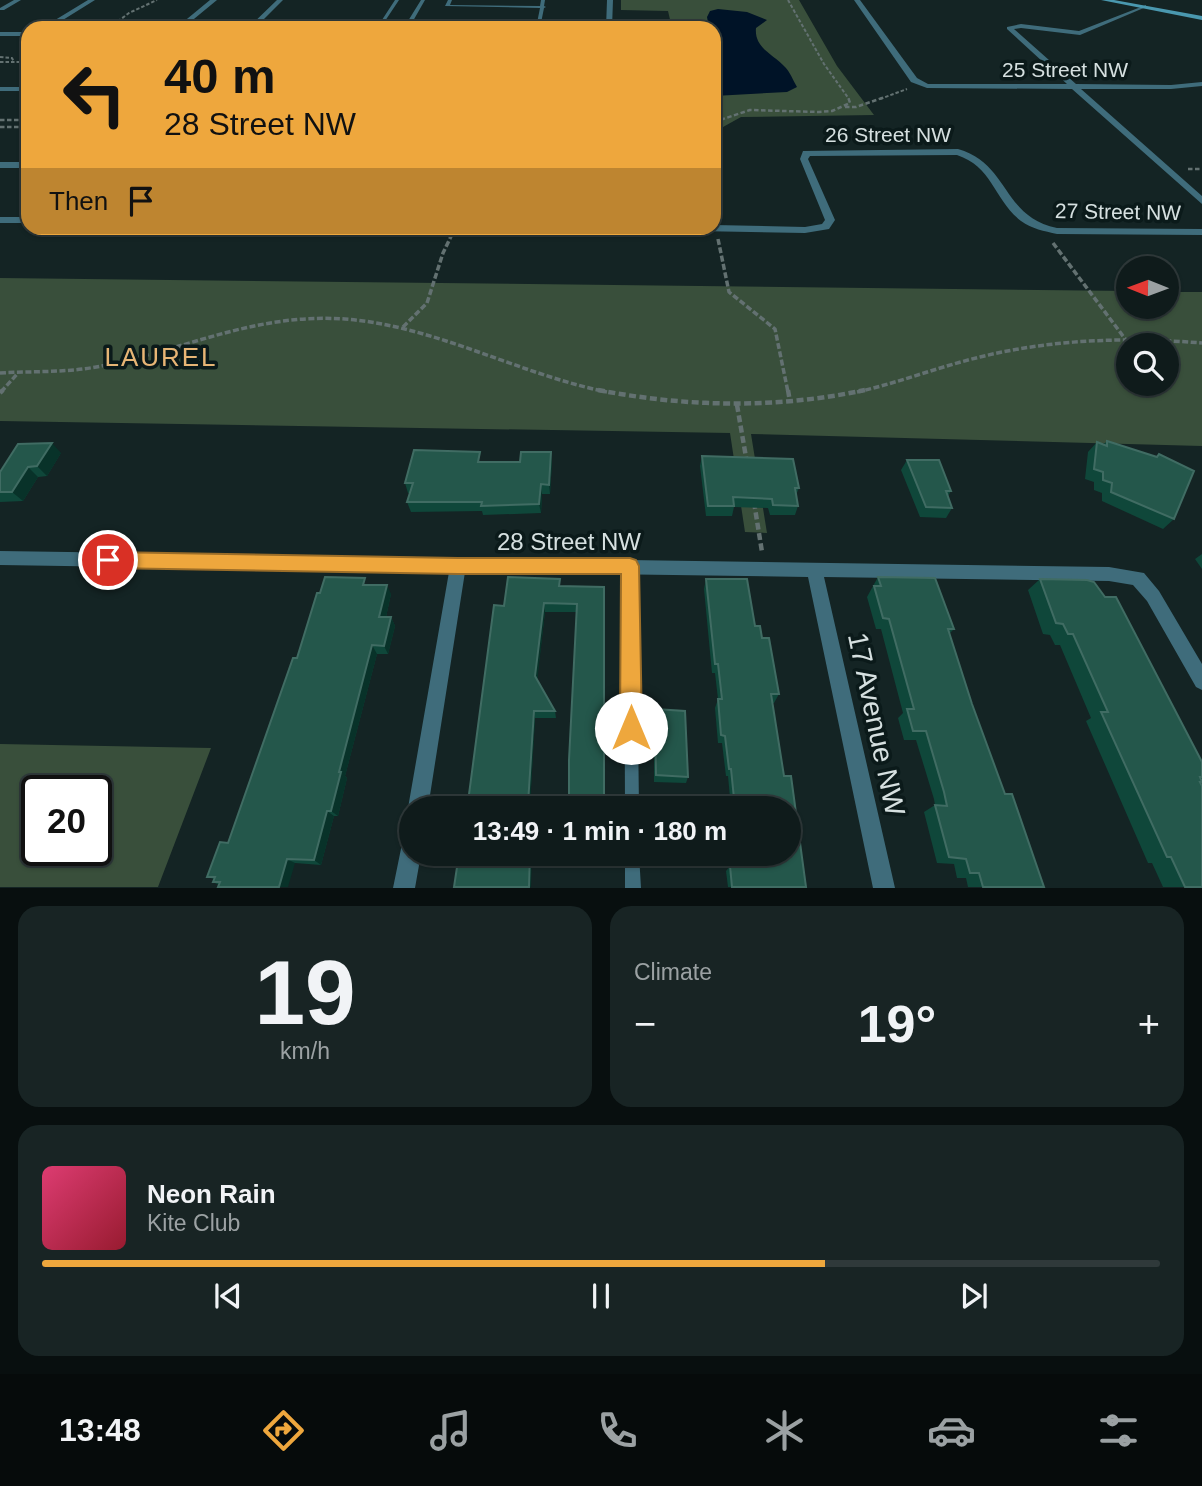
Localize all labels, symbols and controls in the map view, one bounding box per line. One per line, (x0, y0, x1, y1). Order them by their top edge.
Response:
icon: left (49, 49, 140, 140)
text: 40 m (164, 49, 276, 103)
street label: 25 Street NW (1002, 58, 1128, 81)
text: 28 Street NW (164, 106, 356, 142)
street label: 26 Street NW (825, 123, 951, 146)
icon: arrive (122, 182, 160, 220)
text: Then (49, 186, 108, 216)
street label: 27 Street NW (1055, 199, 1181, 224)
north arrow (1116, 256, 1180, 318)
map controls (1116, 256, 1179, 396)
button: search (1116, 333, 1179, 396)
district label: LAUREL (104, 342, 218, 372)
street label: 28 Street NW (497, 528, 641, 555)
pin (78, 530, 138, 590)
icon: arrive (89, 541, 127, 579)
street label: 17 Avenue NW (842, 630, 911, 819)
position arrow (594, 691, 668, 765)
speed limit sign: 20 (21, 775, 112, 866)
text: 13:49 · 1 min · 180 m (473, 816, 727, 846)
text: 19 (254, 942, 356, 1043)
text: Climate (634, 959, 712, 985)
text: 19° (858, 995, 936, 1053)
text: − (634, 1003, 656, 1045)
text: + (1138, 1003, 1160, 1045)
text: km/h (280, 1038, 330, 1064)
text: Neon Rain (147, 1179, 276, 1209)
text: Kite Club (147, 1210, 240, 1236)
icon: previous (209, 1277, 247, 1315)
icon: pause (582, 1277, 620, 1315)
icon: next (955, 1277, 993, 1315)
icon: directions (259, 1406, 308, 1455)
icon: music (426, 1406, 475, 1455)
icon: phone (593, 1406, 642, 1455)
icon: climate (760, 1406, 809, 1455)
icon: car (927, 1406, 976, 1455)
icon: filters (1094, 1406, 1143, 1455)
text: 13:48 (59, 1412, 141, 1448)

